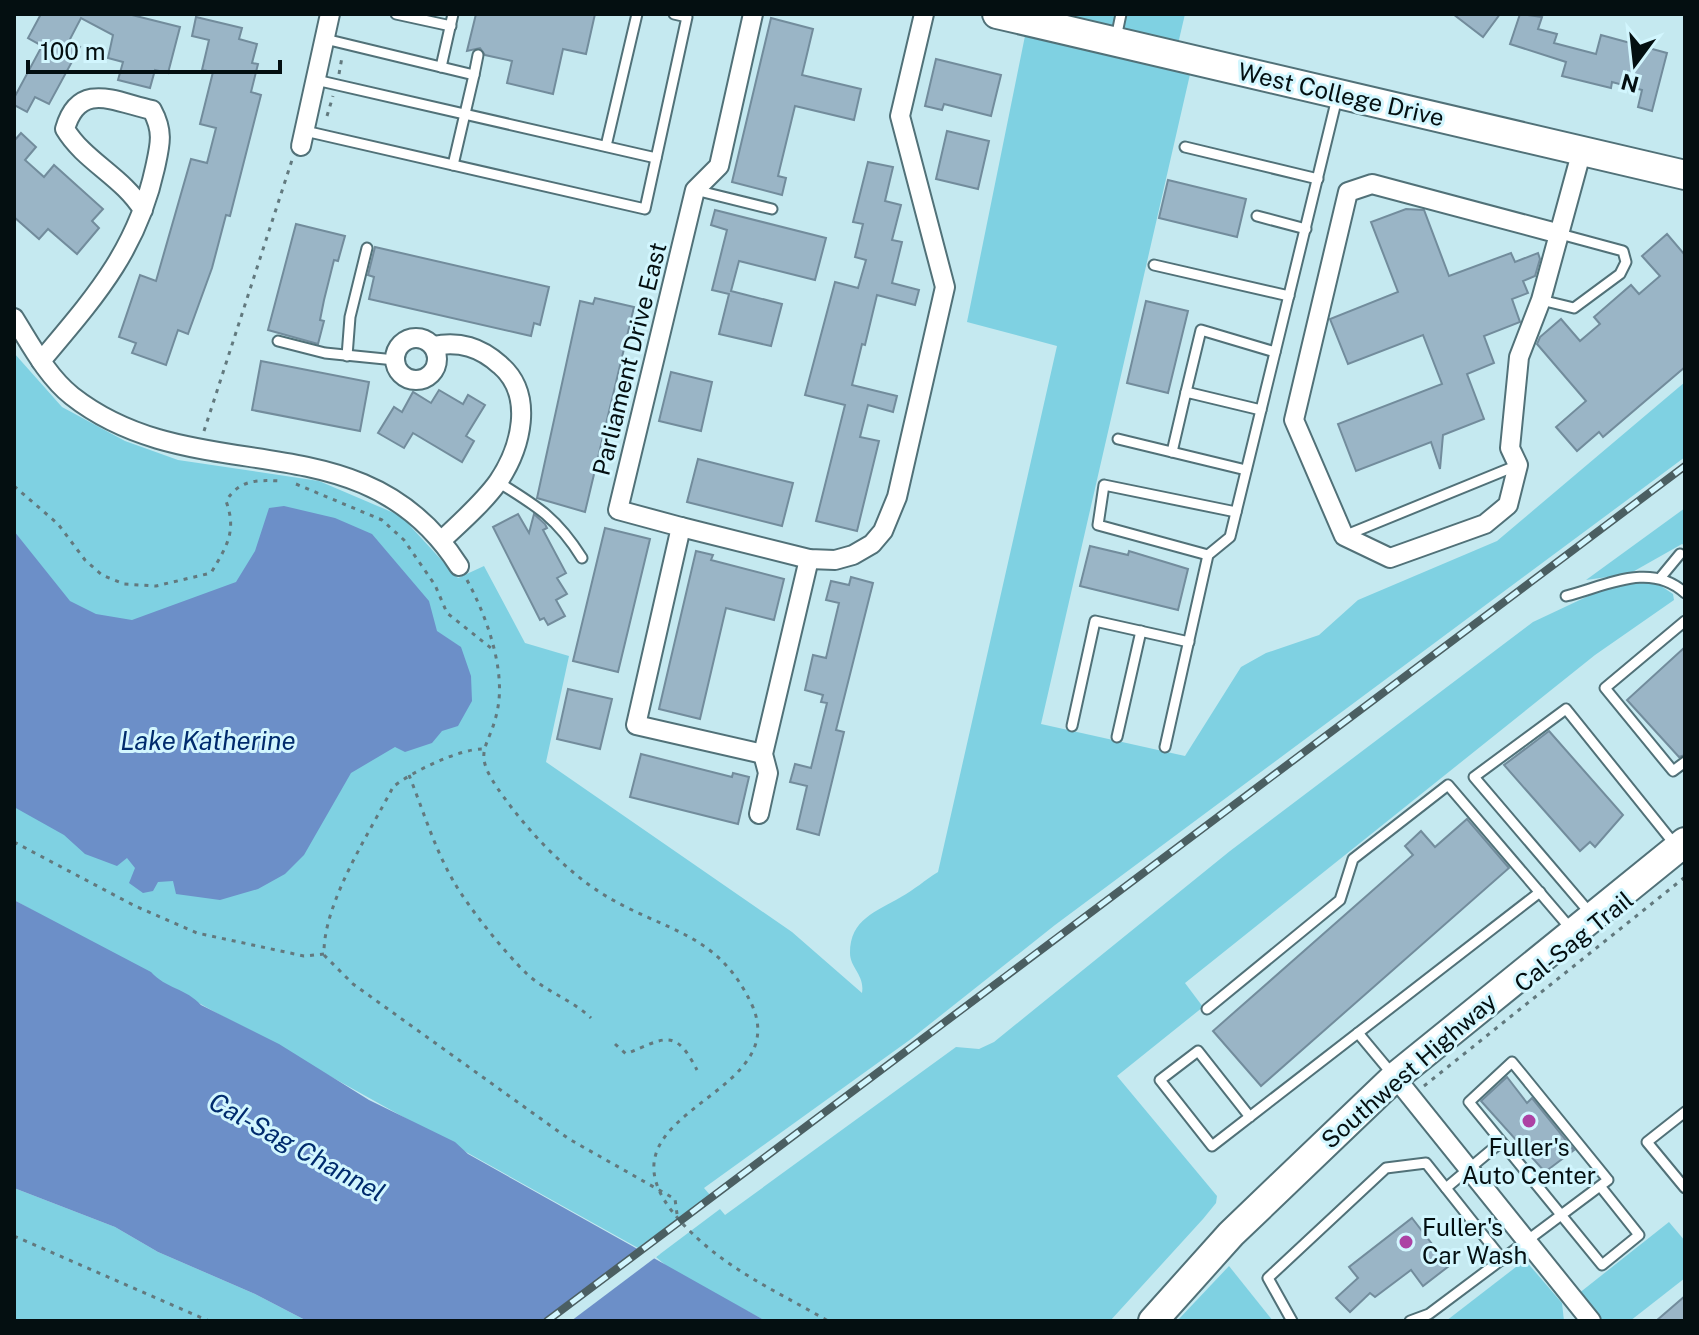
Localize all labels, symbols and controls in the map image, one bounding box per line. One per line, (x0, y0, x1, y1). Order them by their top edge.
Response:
scale bar (28, 24, 280, 74)
north arrow (1595, 24, 1675, 104)
text: 100 m (40, 37, 106, 65)
street label: West College Drive (1235, 57, 1447, 131)
text: N (1618, 69, 1642, 98)
street label: Parliament Drive East (587, 239, 672, 478)
water label: Lake Katherine (120, 725, 296, 756)
street label: Cal-Sag Trail (1509, 885, 1638, 997)
street label: Southwest Highway (1315, 987, 1501, 1154)
water label: Cal-Sag Channel (204, 1085, 391, 1208)
marker: Fuller's Auto Center (1520, 1112, 1538, 1130)
place label: Fuller's Auto Center (1462, 1133, 1596, 1189)
place label: Fuller's Car Wash (1422, 1213, 1527, 1269)
marker: Fuller's Car Wash (1397, 1233, 1415, 1251)

